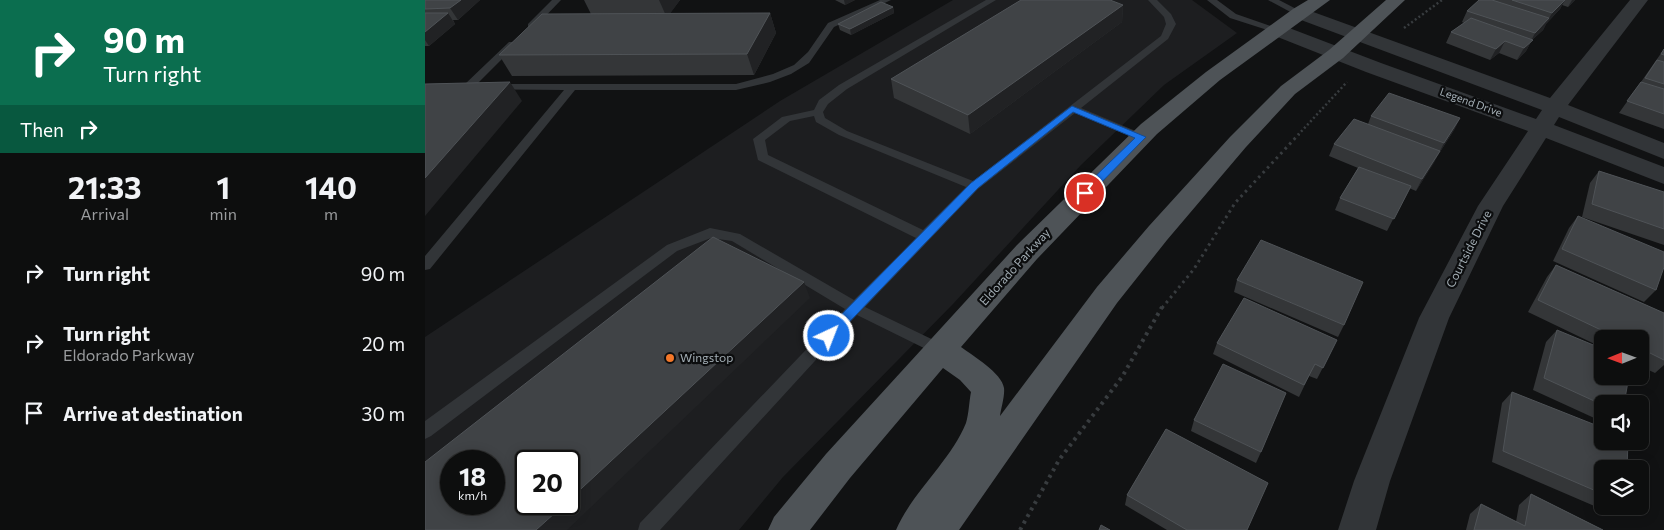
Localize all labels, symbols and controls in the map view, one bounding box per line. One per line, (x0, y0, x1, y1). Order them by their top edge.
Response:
text: 90 m (103, 17, 185, 60)
icon: right (20, 20, 85, 85)
text: Turn right (103, 60, 201, 87)
street label: Legend Drive (1438, 84, 1504, 119)
icon: right (74, 115, 102, 143)
text: Then (20, 118, 64, 141)
text: 21:33 (68, 168, 141, 205)
text: 1 (216, 168, 230, 205)
text: 140 (305, 168, 357, 205)
pin (1064, 172, 1106, 214)
icon: arrive (1071, 179, 1099, 207)
text: Arrival (81, 204, 129, 223)
text: min (210, 204, 237, 223)
text: m (324, 204, 338, 223)
street label: Courtside Drive (1443, 208, 1494, 290)
street label: Eldorado Parkway (976, 225, 1052, 308)
icon: right (20, 259, 48, 287)
text: Turn right (63, 262, 150, 285)
text: 90 m (361, 262, 405, 285)
position arrow (802, 309, 854, 361)
text: Turn right (63, 322, 150, 345)
icon: right (20, 329, 48, 357)
north arrow (1594, 330, 1649, 385)
map controls (1594, 330, 1649, 515)
text: 20 m (362, 332, 405, 355)
text: Eldorado Parkway (63, 345, 194, 364)
place label: Wingstop (680, 350, 733, 364)
marker: Wingstop (664, 352, 676, 364)
button: sound (1594, 395, 1649, 450)
icon: arrive (20, 399, 48, 427)
text: Arrive at destination (63, 402, 243, 425)
text: 30 m (362, 402, 405, 425)
speed limit sign: 20 (515, 450, 580, 515)
button: layers (1594, 460, 1649, 515)
text: 18 (459, 461, 486, 491)
text: km/h (458, 488, 487, 502)

